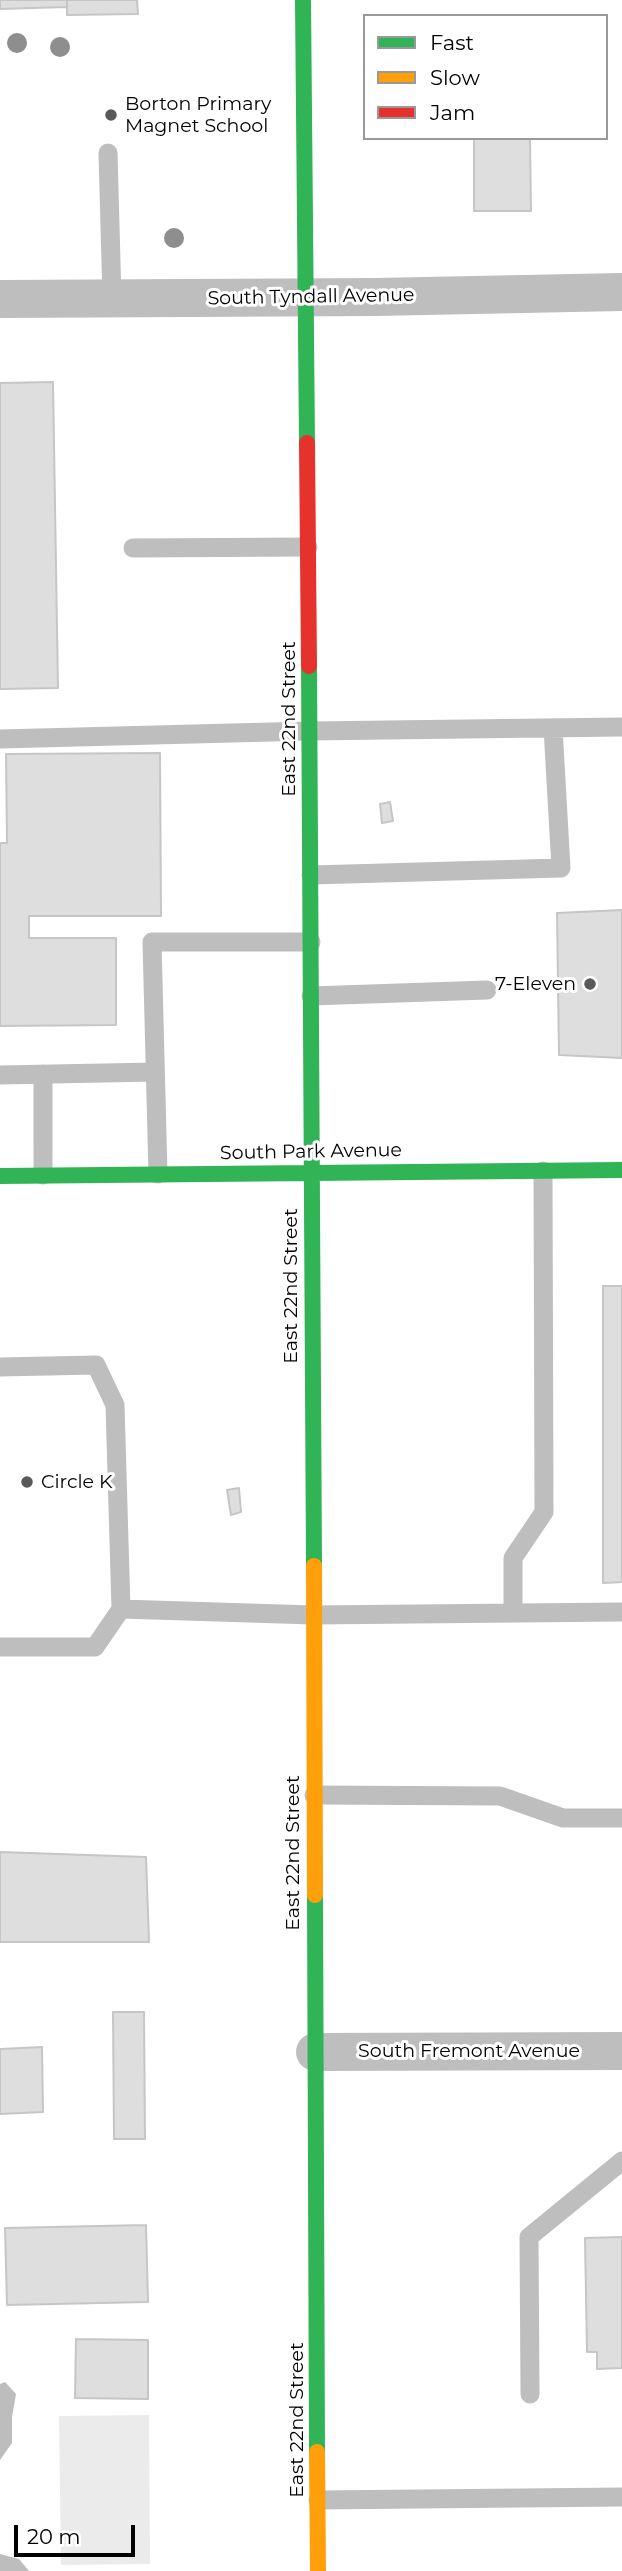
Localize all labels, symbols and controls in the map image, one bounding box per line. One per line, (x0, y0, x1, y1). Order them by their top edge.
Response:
legend (363, 14, 608, 140)
text: Fast (430, 30, 474, 55)
text: Slow (430, 65, 480, 90)
place label: Borton Primary Magnet School (125, 93, 271, 137)
text: Jam (430, 100, 475, 125)
marker: Borton Primary Magnet School (103, 107, 119, 123)
street label: South Tyndall Avenue (207, 284, 415, 310)
street label: East 22nd Street (278, 641, 300, 797)
place label: 7-Eleven (495, 973, 576, 995)
marker: 7-Eleven (582, 976, 598, 992)
street label: South Park Avenue (220, 1139, 402, 1165)
street label: East 22nd Street (280, 1208, 302, 1364)
place label: Circle K (41, 1471, 113, 1493)
marker: Circle K (19, 1474, 35, 1490)
street label: East 22nd Street (282, 1775, 304, 1931)
street label: South Fremont Avenue (358, 2040, 580, 2062)
street label: East 22nd Street (286, 2342, 308, 2498)
scale bar (18, 2512, 138, 2556)
text: 20 m (27, 2524, 81, 2549)

